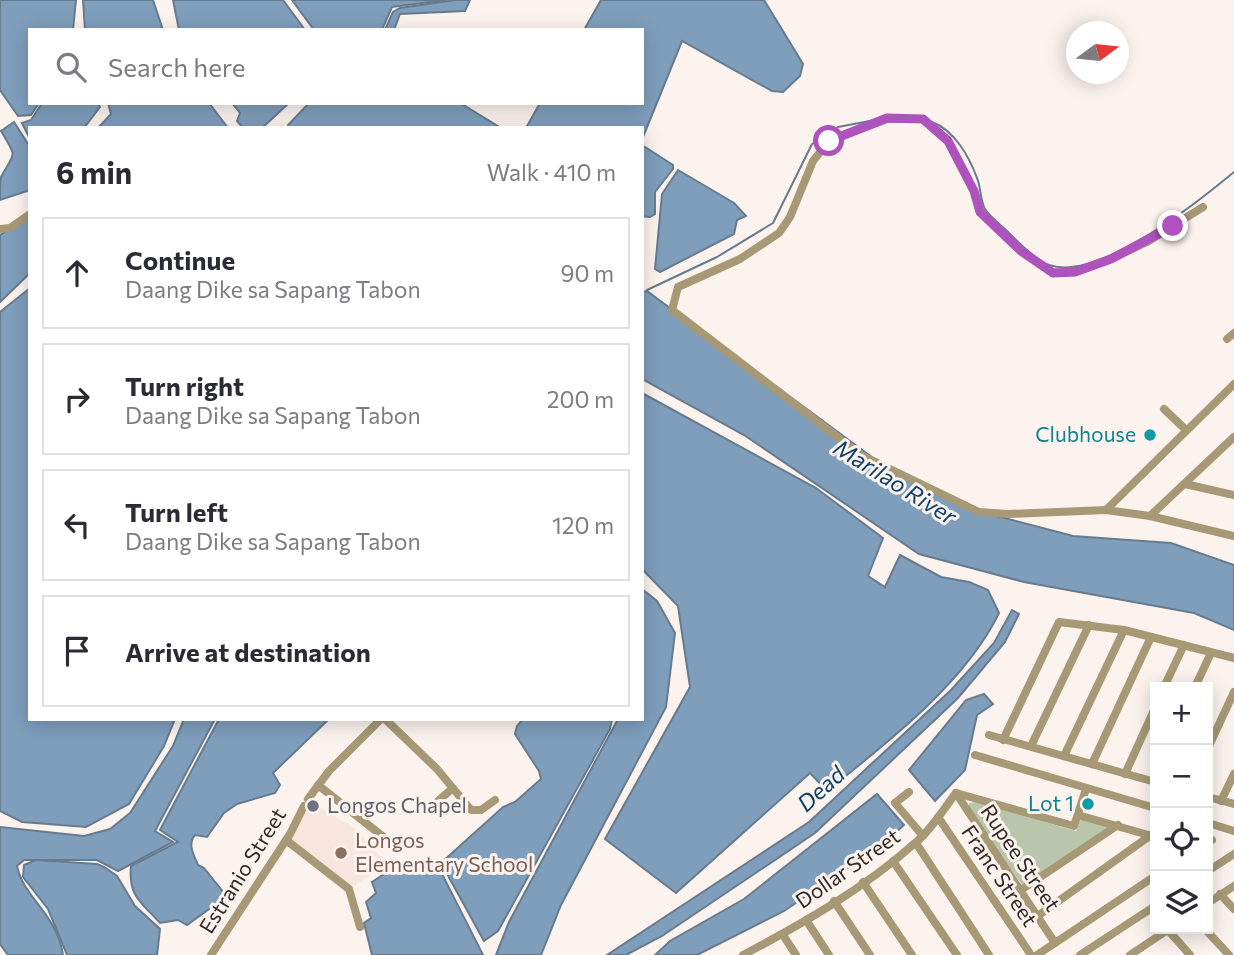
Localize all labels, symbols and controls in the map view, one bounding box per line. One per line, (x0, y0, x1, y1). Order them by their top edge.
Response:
north arrow (1066, 21, 1129, 84)
search box (28, 28, 644, 105)
icon: search (52, 48, 90, 86)
text: Search here (108, 51, 246, 82)
route start (813, 125, 844, 156)
text: 6 min (56, 153, 132, 190)
text: Walk · 410 m (487, 158, 616, 186)
route end (1157, 210, 1188, 241)
text: Continue (125, 244, 235, 275)
icon: ahead (58, 254, 96, 292)
text: 90 m (561, 259, 614, 287)
text: Daang Dike sa Sapang Tabon (125, 275, 421, 303)
text: Turn right (125, 370, 244, 401)
icon: right (58, 380, 96, 418)
text: 200 m (547, 385, 614, 413)
text: Daang Dike sa Sapang Tabon (125, 401, 421, 429)
place label: Clubhouse (1035, 421, 1136, 446)
marker: Clubhouse (1142, 427, 1158, 443)
water label: Marilao River (829, 432, 963, 530)
text: Turn left (125, 496, 228, 527)
icon: left (58, 506, 96, 544)
text: 120 m (552, 511, 614, 539)
text: Daang Dike sa Sapang Tabon (125, 527, 421, 555)
icon: arrive (58, 632, 96, 670)
text: Arrive at destination (125, 636, 371, 667)
map controls (1150, 682, 1213, 934)
button: + (1150, 682, 1213, 745)
button: − (1150, 745, 1213, 808)
water label: Dead (791, 759, 851, 817)
place label: Lot 1 (1028, 790, 1074, 815)
place label: Longos Chapel (327, 792, 467, 817)
marker: Lot 1 (1080, 796, 1096, 812)
marker: Longos Chapel (305, 798, 321, 814)
street label: Rupee Street (976, 799, 1066, 915)
street label: Estranio Street (193, 803, 290, 937)
button: locate (1150, 808, 1213, 871)
street label: Franc Street (957, 820, 1043, 931)
street label: Dollar Street (790, 823, 904, 913)
place label: Longos Elementary School (355, 827, 533, 876)
marker: Longos Elementary School (333, 845, 349, 861)
button: layers (1150, 871, 1213, 934)

